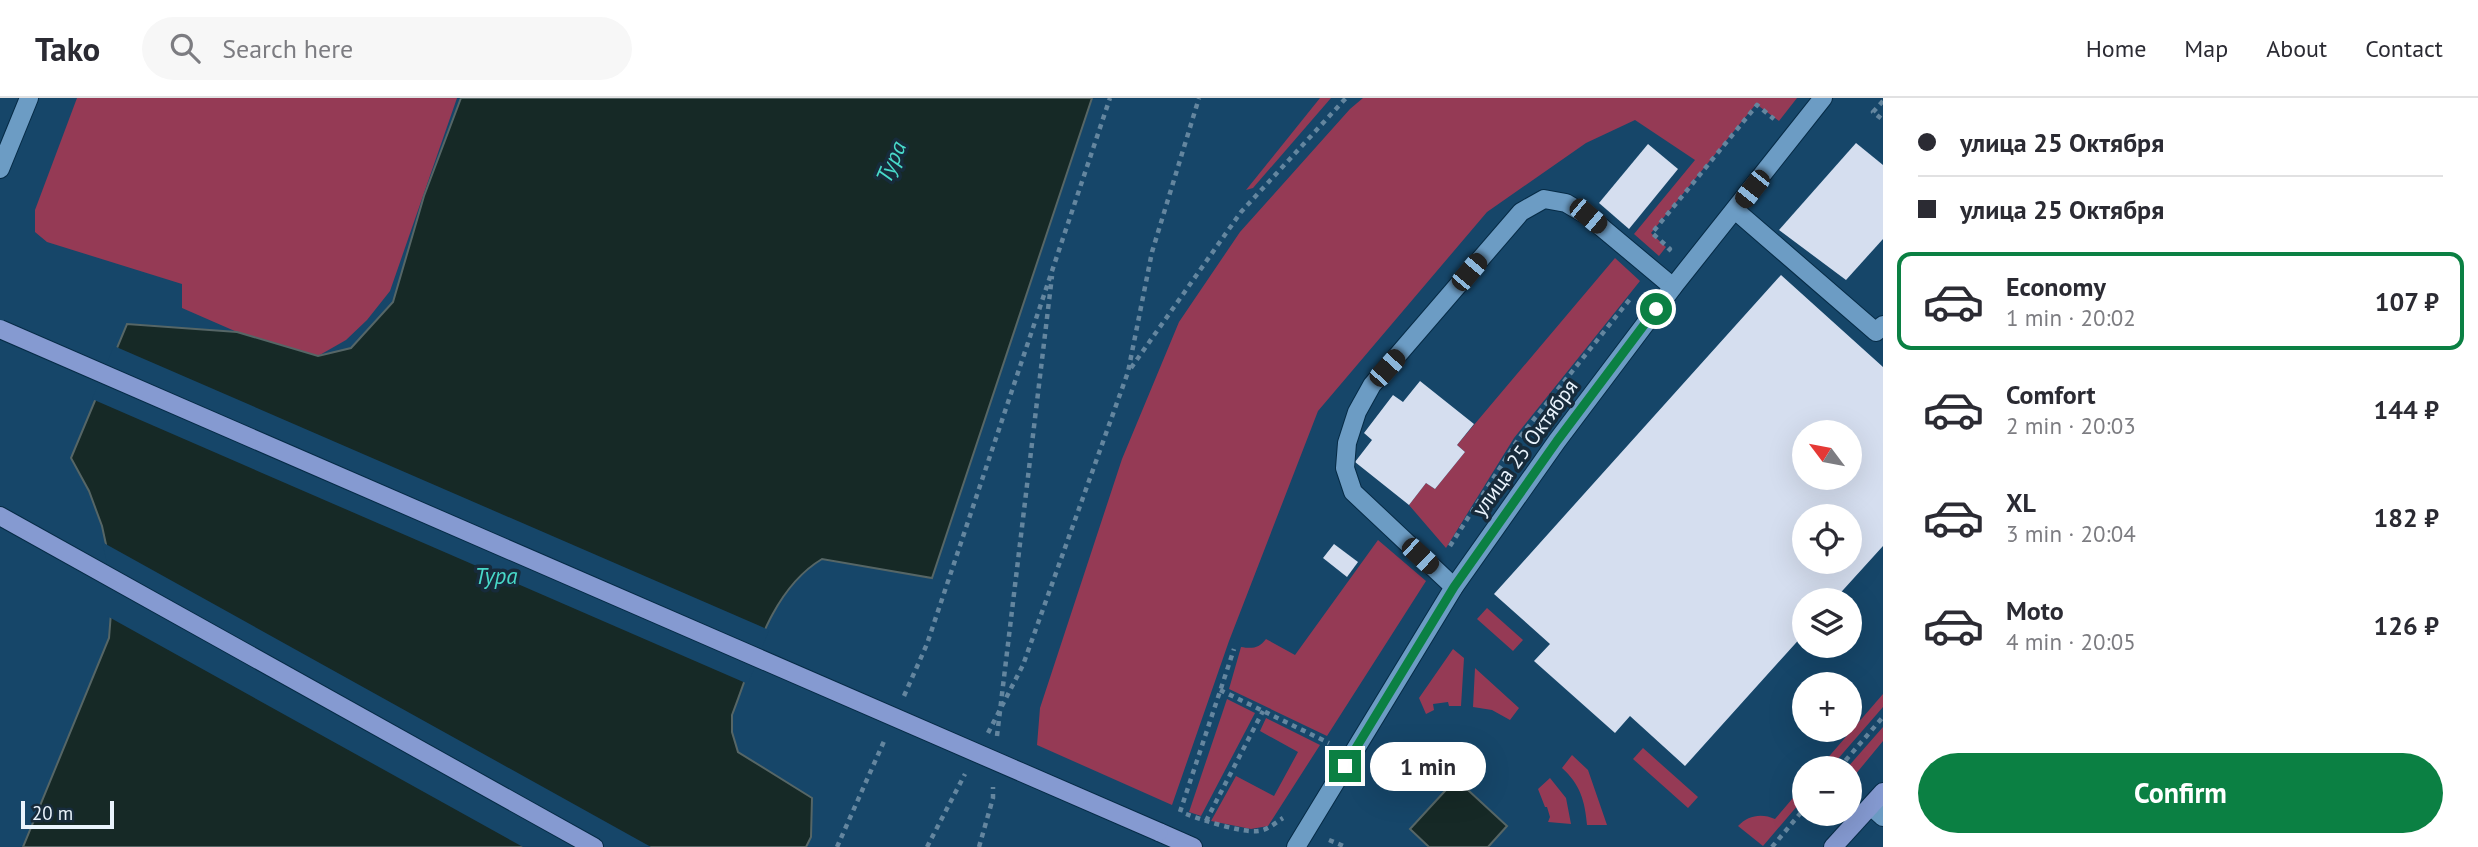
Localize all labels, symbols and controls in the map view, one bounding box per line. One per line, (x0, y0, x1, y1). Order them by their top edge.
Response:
search box (142, 17, 632, 80)
text: Tako (35, 27, 100, 70)
icon: search (166, 29, 204, 67)
text: Search here (222, 32, 353, 65)
text: Home (2086, 33, 2146, 64)
text: Map (2184, 33, 2228, 64)
text: About (2266, 33, 2327, 64)
text: Contact (2365, 33, 2443, 64)
text: улица 25 Октября (1960, 126, 2164, 159)
water label: Тура (869, 136, 912, 187)
car (1731, 166, 1774, 212)
text: улица 25 Октября (1960, 193, 2164, 226)
car (1566, 194, 1611, 238)
car (1448, 249, 1491, 295)
icon: car (1922, 270, 1985, 333)
text: Economy (2006, 270, 2106, 303)
text: 107 ₽ (2375, 285, 2439, 318)
route start (1640, 293, 1672, 325)
text: 1 min · 20:02 (2006, 303, 2136, 332)
car (1366, 345, 1409, 391)
street label: улица 25 Октября (1466, 374, 1583, 522)
icon: car (1922, 378, 1985, 441)
text: Comfort (2006, 378, 2096, 411)
text: 144 ₽ (2373, 393, 2439, 426)
text: 2 min · 20:03 (2006, 411, 2136, 440)
north arrow (1792, 420, 1862, 490)
map controls (1792, 420, 1862, 826)
icon: car (1922, 486, 1985, 549)
text: XL (2006, 486, 2036, 519)
text: 182 ₽ (2373, 501, 2439, 534)
button: locate (1792, 504, 1862, 574)
text: 3 min · 20:04 (2006, 519, 2136, 548)
car (1398, 534, 1443, 578)
water label: Тура (475, 561, 517, 590)
button: layers (1792, 588, 1862, 658)
icon: car (1922, 594, 1985, 657)
text: Moto (2006, 594, 2064, 627)
text: 126 ₽ (2373, 609, 2439, 642)
text: 4 min · 20:05 (2006, 627, 2136, 656)
button: + (1792, 672, 1862, 742)
callout: 1 min (1370, 742, 1485, 790)
route end (1329, 750, 1361, 782)
text: 1 min (1400, 752, 1456, 781)
button: Confirm (1918, 753, 2443, 833)
button: − (1792, 756, 1862, 826)
scale bar (21, 798, 114, 830)
text: 20 m (32, 801, 73, 825)

